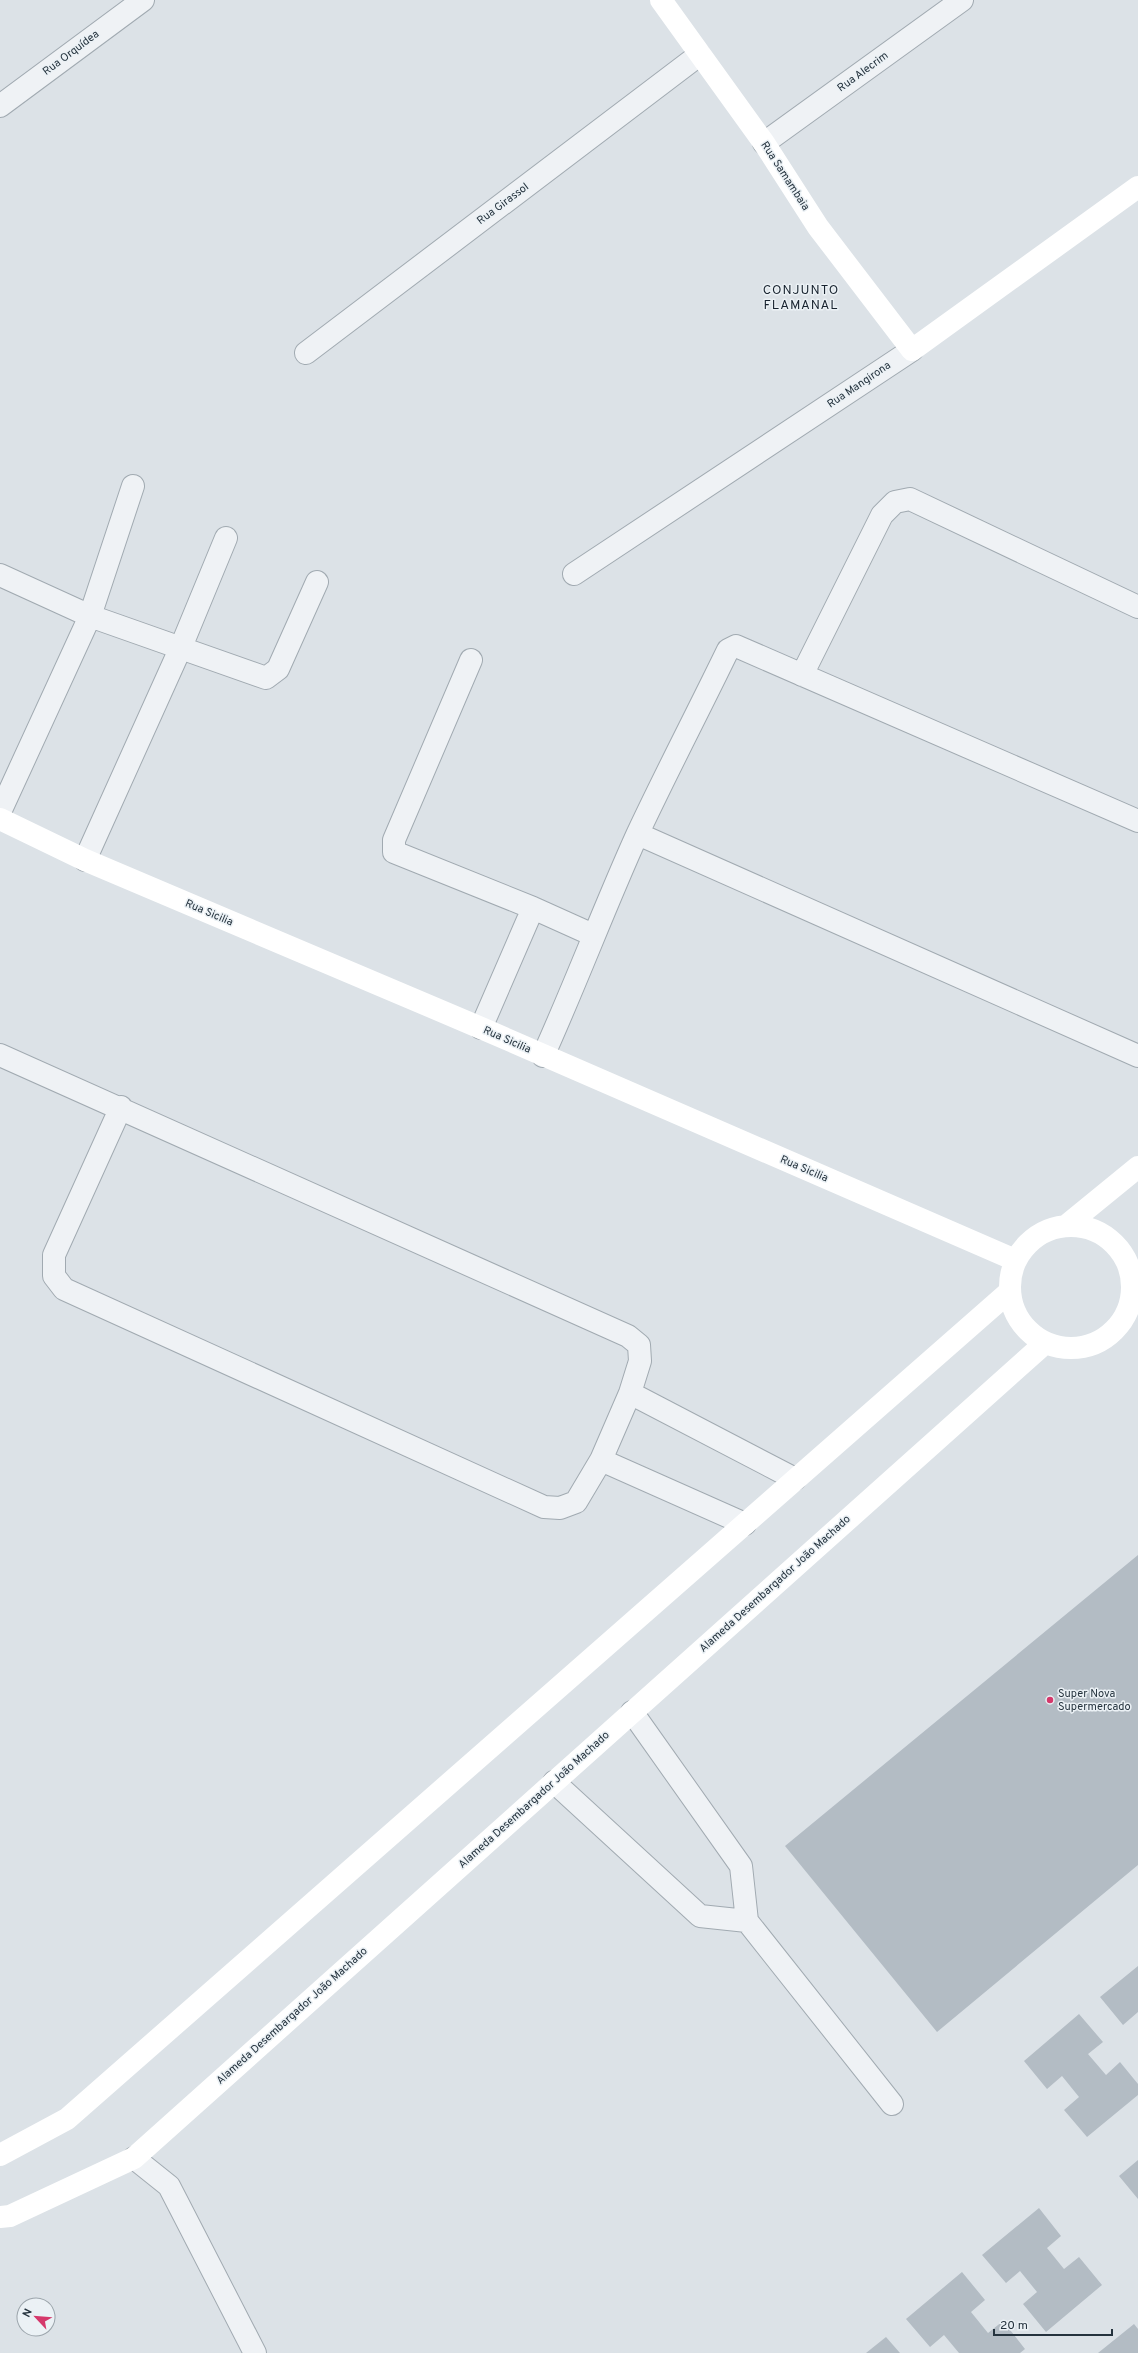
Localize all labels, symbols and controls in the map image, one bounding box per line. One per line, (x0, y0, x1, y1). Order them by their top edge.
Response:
street label: Rua Orquídea (40, 27, 102, 79)
street label: Rua Alecrim (835, 49, 891, 95)
street label: Rua Samambaia (757, 139, 813, 213)
street label: Rua Girassol (474, 180, 532, 228)
district label: CONJUNTO FLAMANAL (763, 283, 839, 314)
street label: Rua Mangirona (825, 358, 894, 411)
street label: Rua Sicilia (183, 897, 235, 929)
street label: Rua Sicilia (481, 1023, 533, 1057)
street label: Rua Sicilia (778, 1153, 830, 1185)
street label: Alameda Desembargador João Machado (696, 1512, 854, 1656)
place label: Super Nova Supermercado (1058, 1687, 1131, 1714)
marker: Super Nova Supermercado (1045, 1695, 1055, 1705)
street label: Alameda Desembargador João Machado (455, 1728, 613, 1872)
street label: Alameda Desembargador João Machado (213, 1944, 371, 2088)
north arrow (16, 2297, 56, 2337)
text: N (20, 2306, 36, 2320)
scale bar (994, 2311, 1112, 2337)
text: 20 m (1000, 2318, 1028, 2334)

